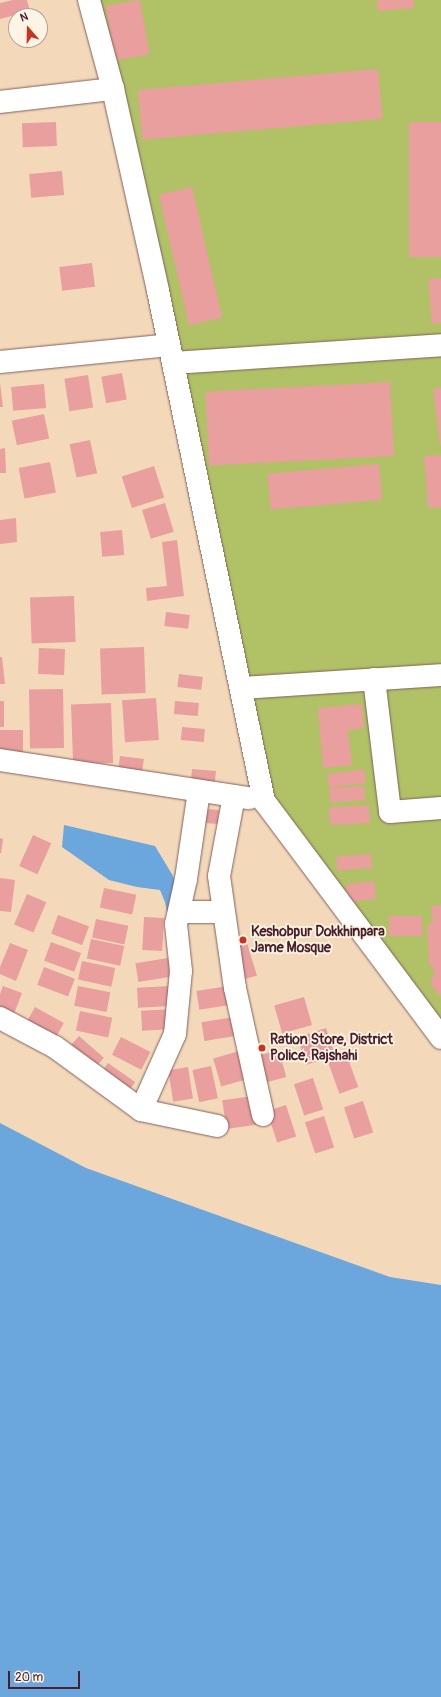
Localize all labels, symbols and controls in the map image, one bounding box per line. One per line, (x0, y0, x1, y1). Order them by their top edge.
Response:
north arrow (8, 8, 48, 48)
text: N (18, 10, 30, 25)
place label: Keshobpur Dokkhinpara Jame Mosque (251, 924, 385, 956)
marker: Keshobpur Dokkhinpara Jame Mosque (238, 935, 248, 945)
place label: Ration Store, District Police, Rajshahi (270, 1032, 393, 1064)
marker: Ration Store, District Police, Rajshahi (257, 1043, 267, 1053)
scale bar (10, 1663, 82, 1689)
text: 20 m (15, 1670, 43, 1685)

